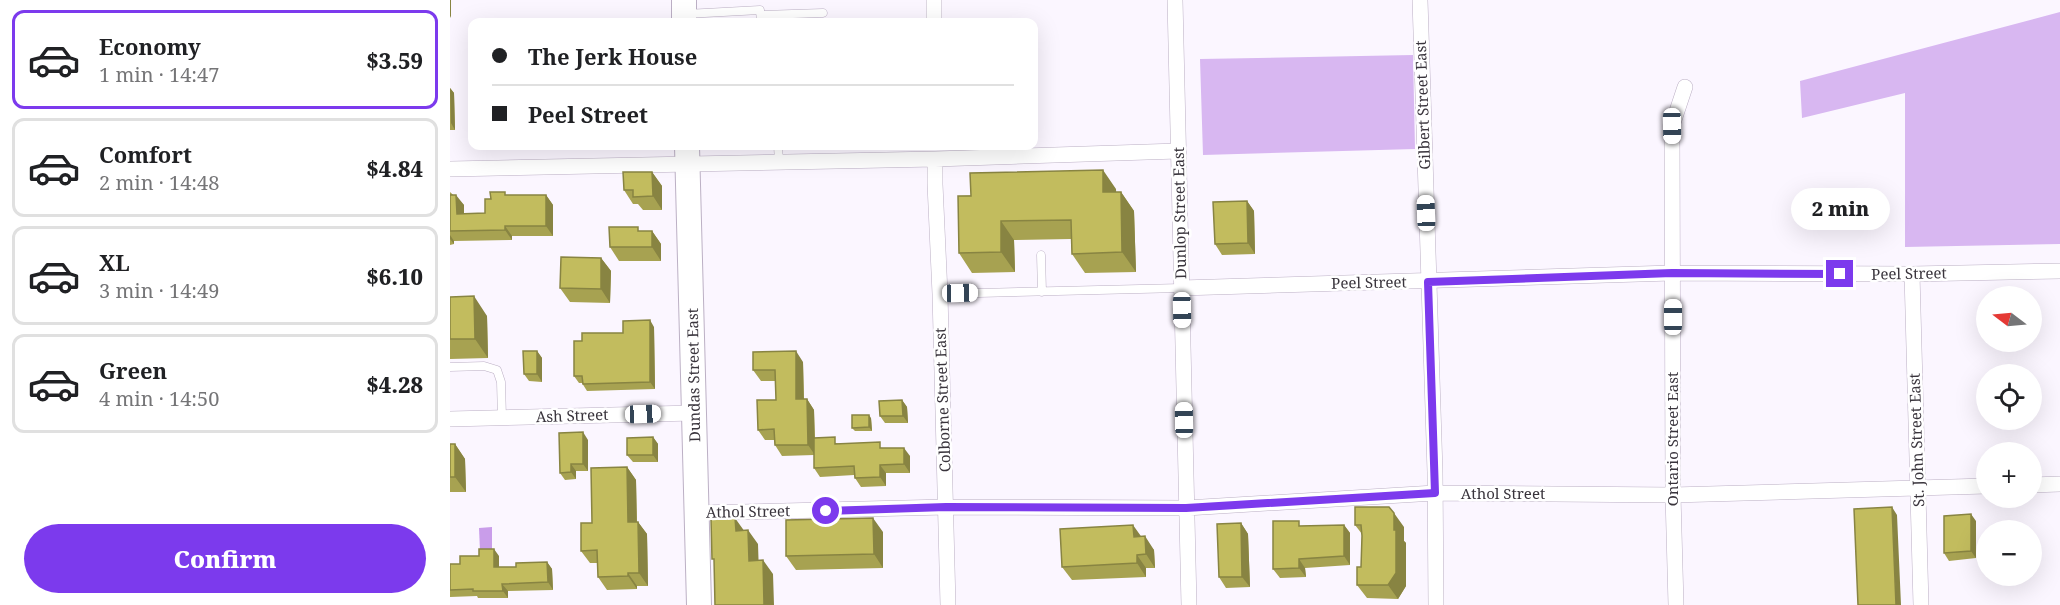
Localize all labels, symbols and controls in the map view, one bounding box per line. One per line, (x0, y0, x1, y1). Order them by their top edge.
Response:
text: Economy (99, 31, 201, 61)
icon: car (27, 33, 81, 87)
street label: Gilbert Street East (1410, 40, 1434, 170)
text: The Jerk House (528, 41, 697, 71)
text: $3.59 (366, 45, 423, 75)
text: 1 min · 14:47 (99, 61, 219, 88)
text: Peel Street (528, 99, 648, 129)
car (1663, 108, 1681, 144)
text: Comfort (99, 139, 192, 169)
icon: car (27, 141, 81, 195)
street label: Dunlop Street East (1168, 147, 1190, 279)
text: $4.84 (366, 153, 423, 183)
text: 2 min · 14:48 (99, 169, 219, 196)
callout: 2 min (1790, 187, 1890, 229)
car (1416, 195, 1436, 231)
text: 2 min (1812, 195, 1869, 222)
text: XL (99, 247, 130, 277)
icon: car (27, 249, 81, 303)
route end (1826, 260, 1853, 287)
text: $6.10 (366, 261, 423, 291)
street label: Peel Street (1871, 262, 1947, 284)
street label: Peel Street (1331, 271, 1407, 293)
text: 3 min · 14:49 (99, 277, 219, 304)
car (942, 284, 978, 302)
north arrow (1976, 286, 2042, 352)
map controls (1976, 286, 2042, 586)
car (1173, 292, 1191, 328)
car (1664, 299, 1682, 335)
street label: Dundas Street East (682, 308, 704, 442)
street label: Colborne Street East (929, 327, 955, 473)
text: Green (99, 355, 167, 385)
icon: car (27, 357, 81, 411)
button: locate (1976, 364, 2042, 430)
text: $4.28 (366, 369, 423, 399)
street label: Ontario Street East (1662, 372, 1682, 506)
street label: St. John Street East (1904, 373, 1928, 507)
text: 4 min · 14:50 (99, 385, 219, 412)
car (1175, 402, 1193, 438)
street label: Ash Street (535, 404, 609, 426)
car (625, 404, 661, 424)
button: + (1976, 442, 2042, 508)
street label: Athol Street (1461, 483, 1545, 503)
route start (812, 497, 839, 524)
street label: Athol Street (706, 500, 790, 522)
button: − (1976, 520, 2042, 586)
button: Confirm (24, 524, 426, 593)

